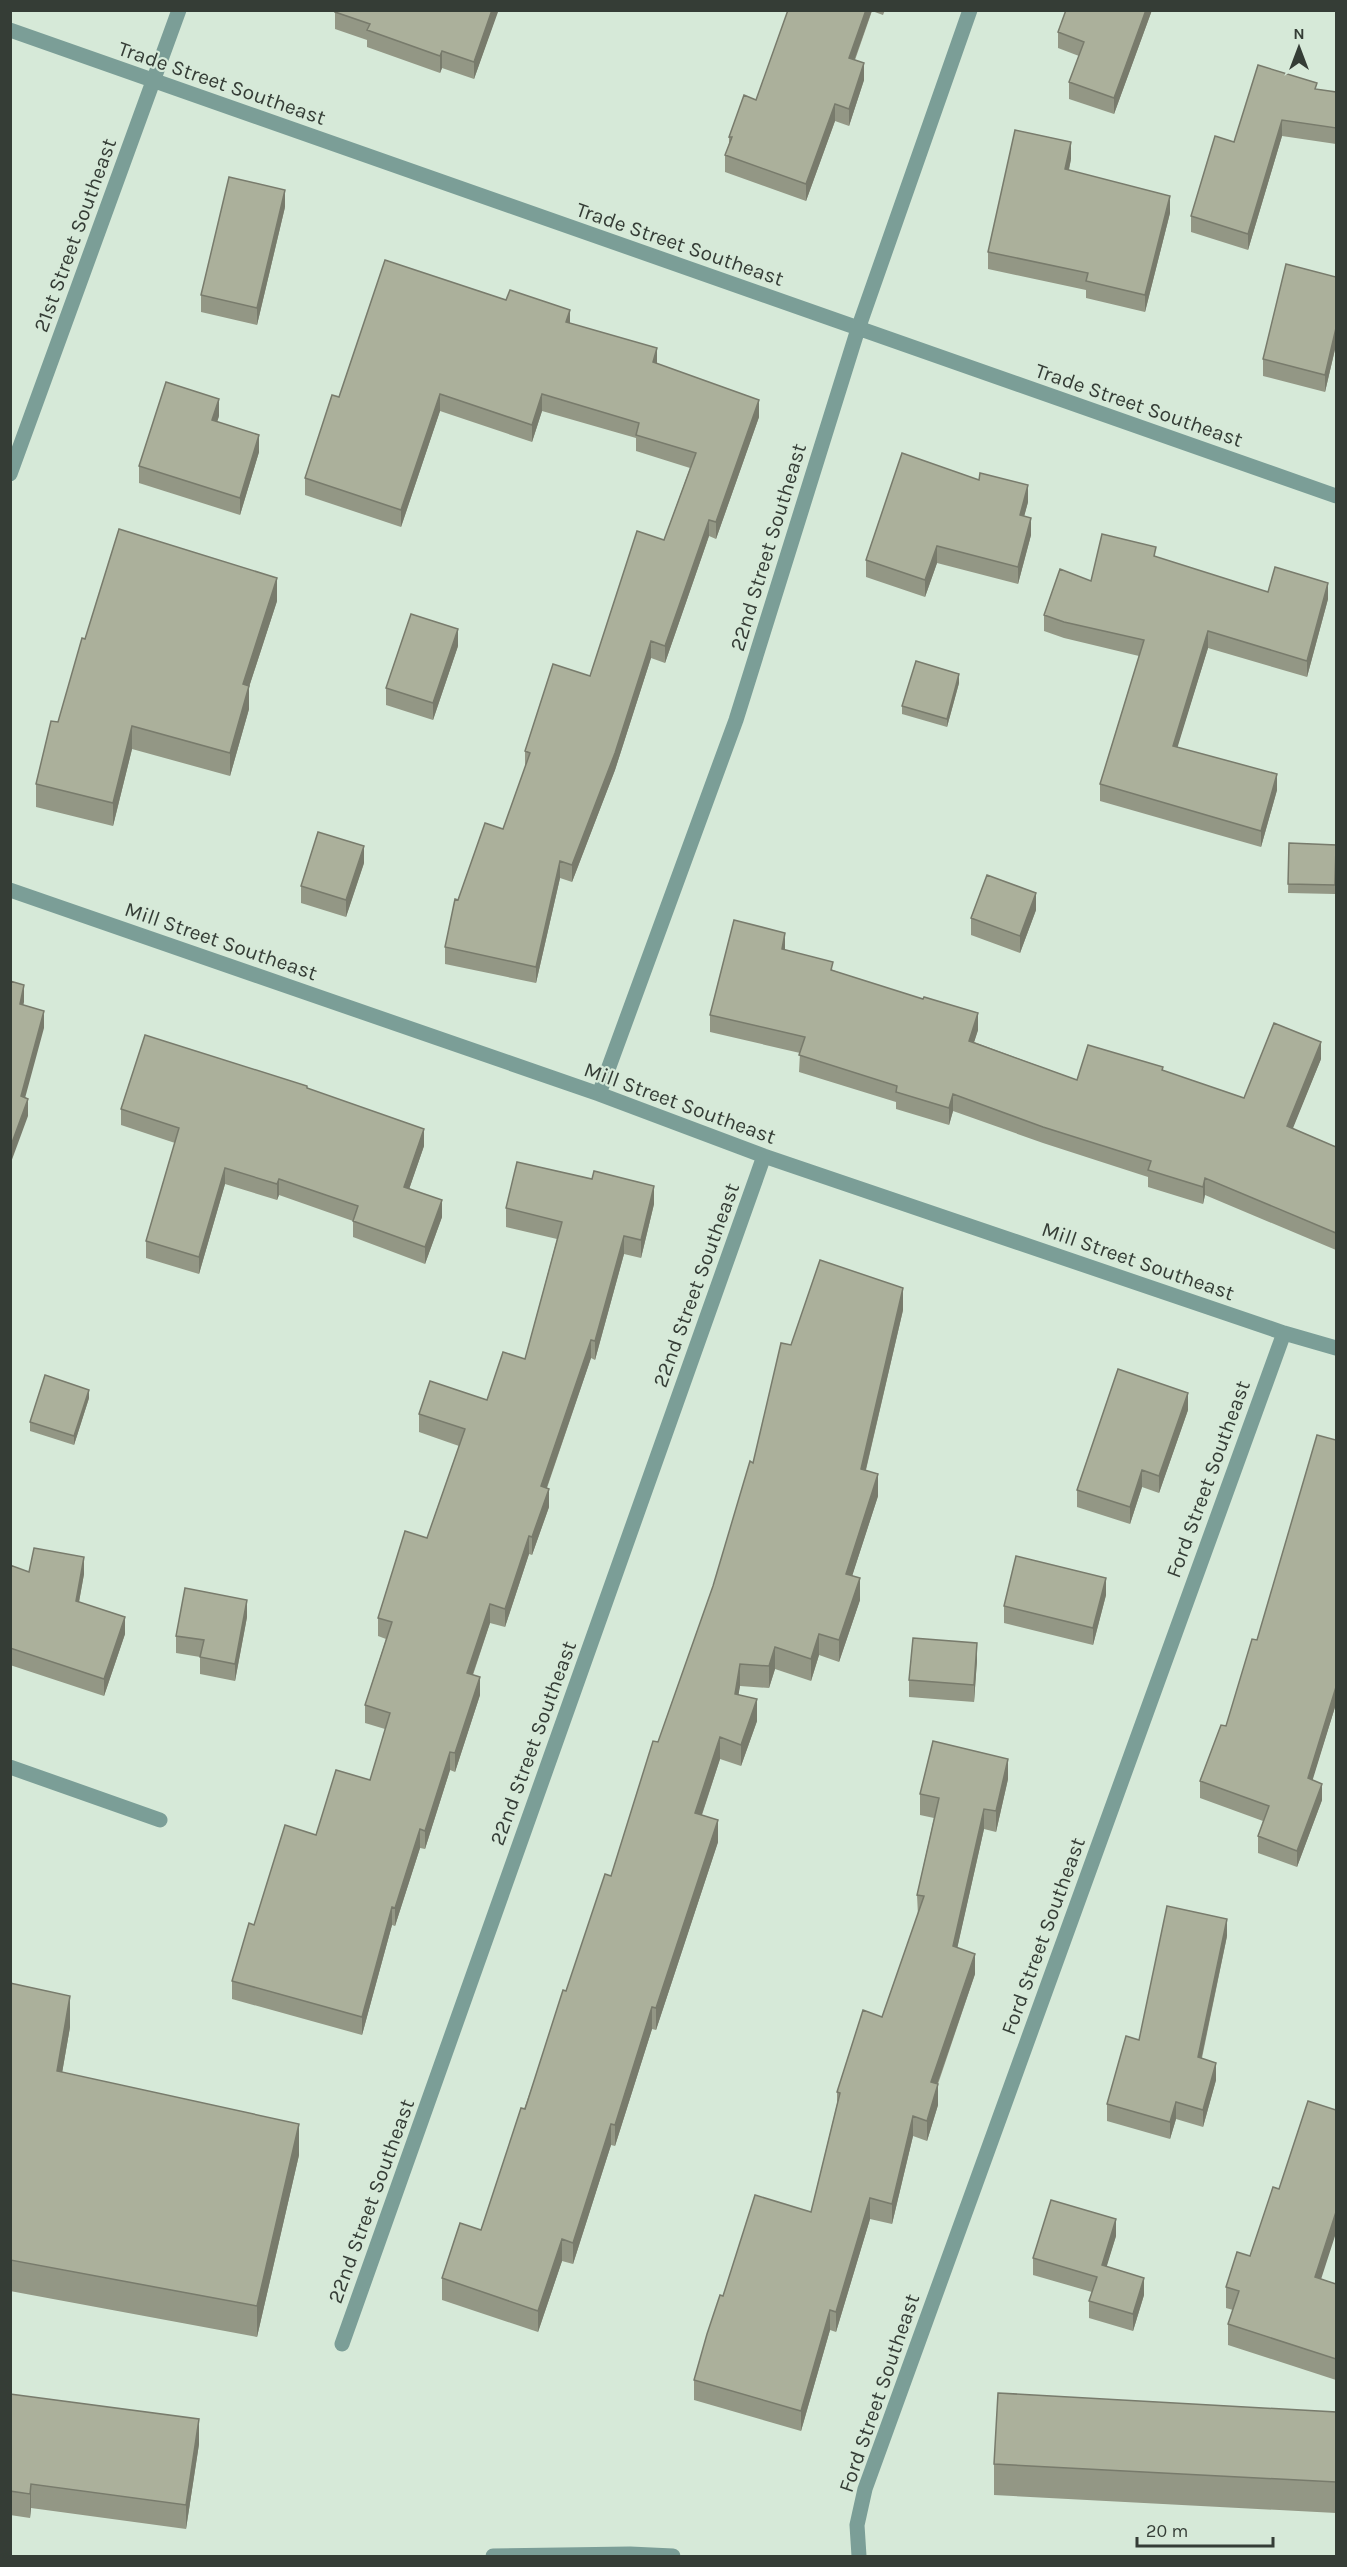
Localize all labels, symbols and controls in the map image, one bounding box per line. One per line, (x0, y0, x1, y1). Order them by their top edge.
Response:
north arrow (1269, 18, 1329, 78)
text: N (1293, 24, 1305, 43)
street label: Trade Street Southeast (115, 36, 329, 130)
street label: 21st Street Southeast (29, 135, 121, 335)
street label: Trade Street Southeast (573, 197, 787, 291)
street label: Trade Street Southeast (1032, 358, 1246, 452)
street label: 22nd Street Southeast (725, 440, 811, 654)
street label: Mill Street Southeast (122, 897, 321, 985)
street label: Mill Street Southeast (581, 1057, 779, 1149)
street label: 22nd Street Southeast (648, 1179, 744, 1391)
street label: Mill Street Southeast (1039, 1217, 1238, 1305)
street label: Ford Street Southeast (1161, 1377, 1255, 1581)
street label: 22nd Street Southeast (485, 1637, 581, 1849)
street label: Ford Street Southeast (996, 1834, 1090, 2038)
street label: 22nd Street Southeast (323, 2095, 419, 2307)
street label: Ford Street Southeast (834, 2291, 924, 2495)
scale bar (1137, 2510, 1274, 2548)
text: 20 m (1146, 2520, 1188, 2542)

